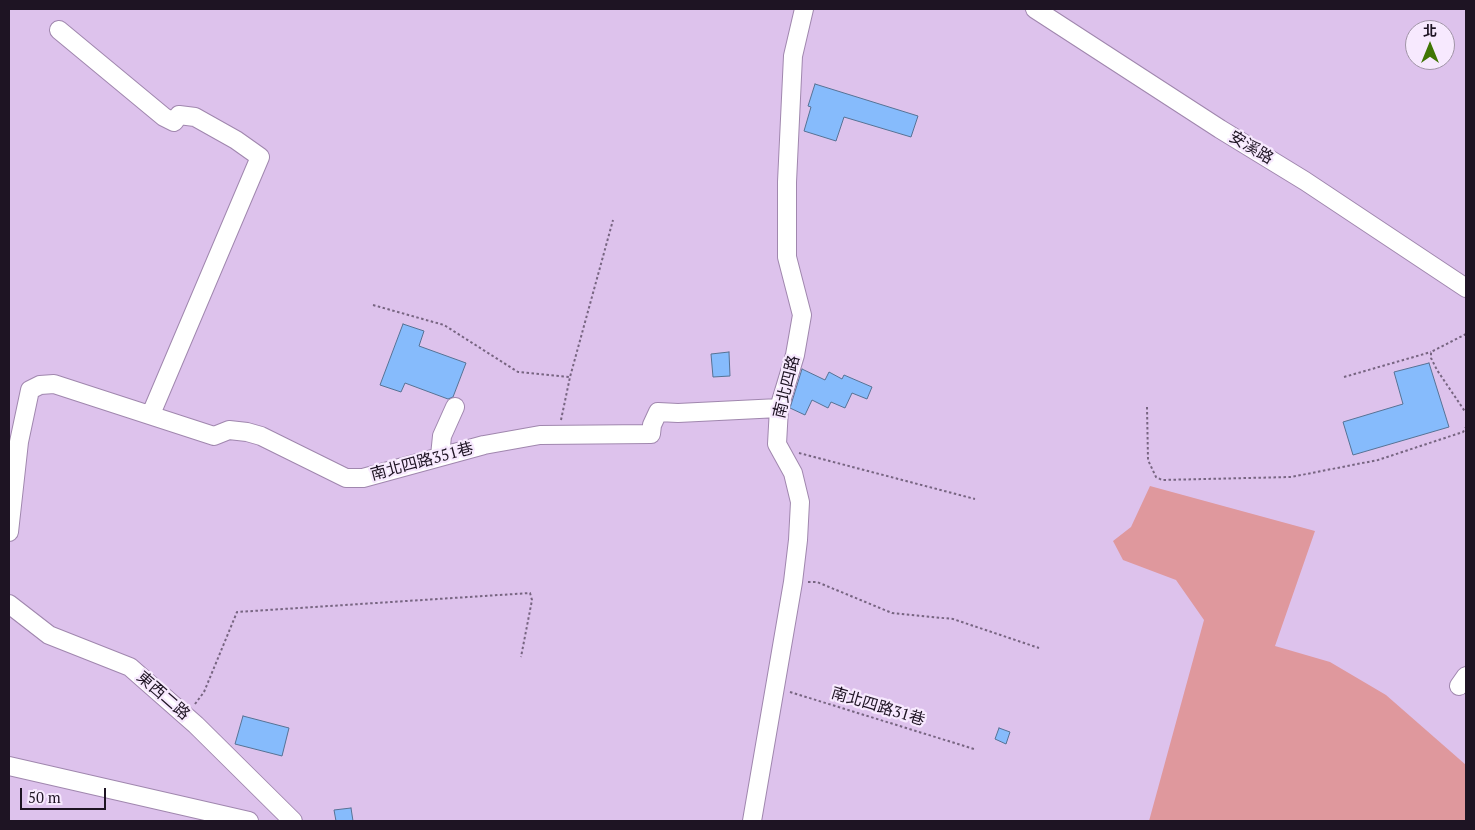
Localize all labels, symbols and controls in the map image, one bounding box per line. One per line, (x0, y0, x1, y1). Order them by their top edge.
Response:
north arrow (1405, 20, 1455, 70)
text: 北 (1423, 21, 1437, 40)
street label: 安溪路 (1225, 127, 1277, 169)
street label: 南北四路 (770, 354, 804, 420)
street label: 南北四路351巷 (369, 439, 475, 485)
street label: 東西二路 (133, 668, 193, 724)
street label: 南北四路31巷 (829, 684, 927, 730)
scale bar (22, 778, 109, 810)
text: 50 m (28, 787, 61, 807)

